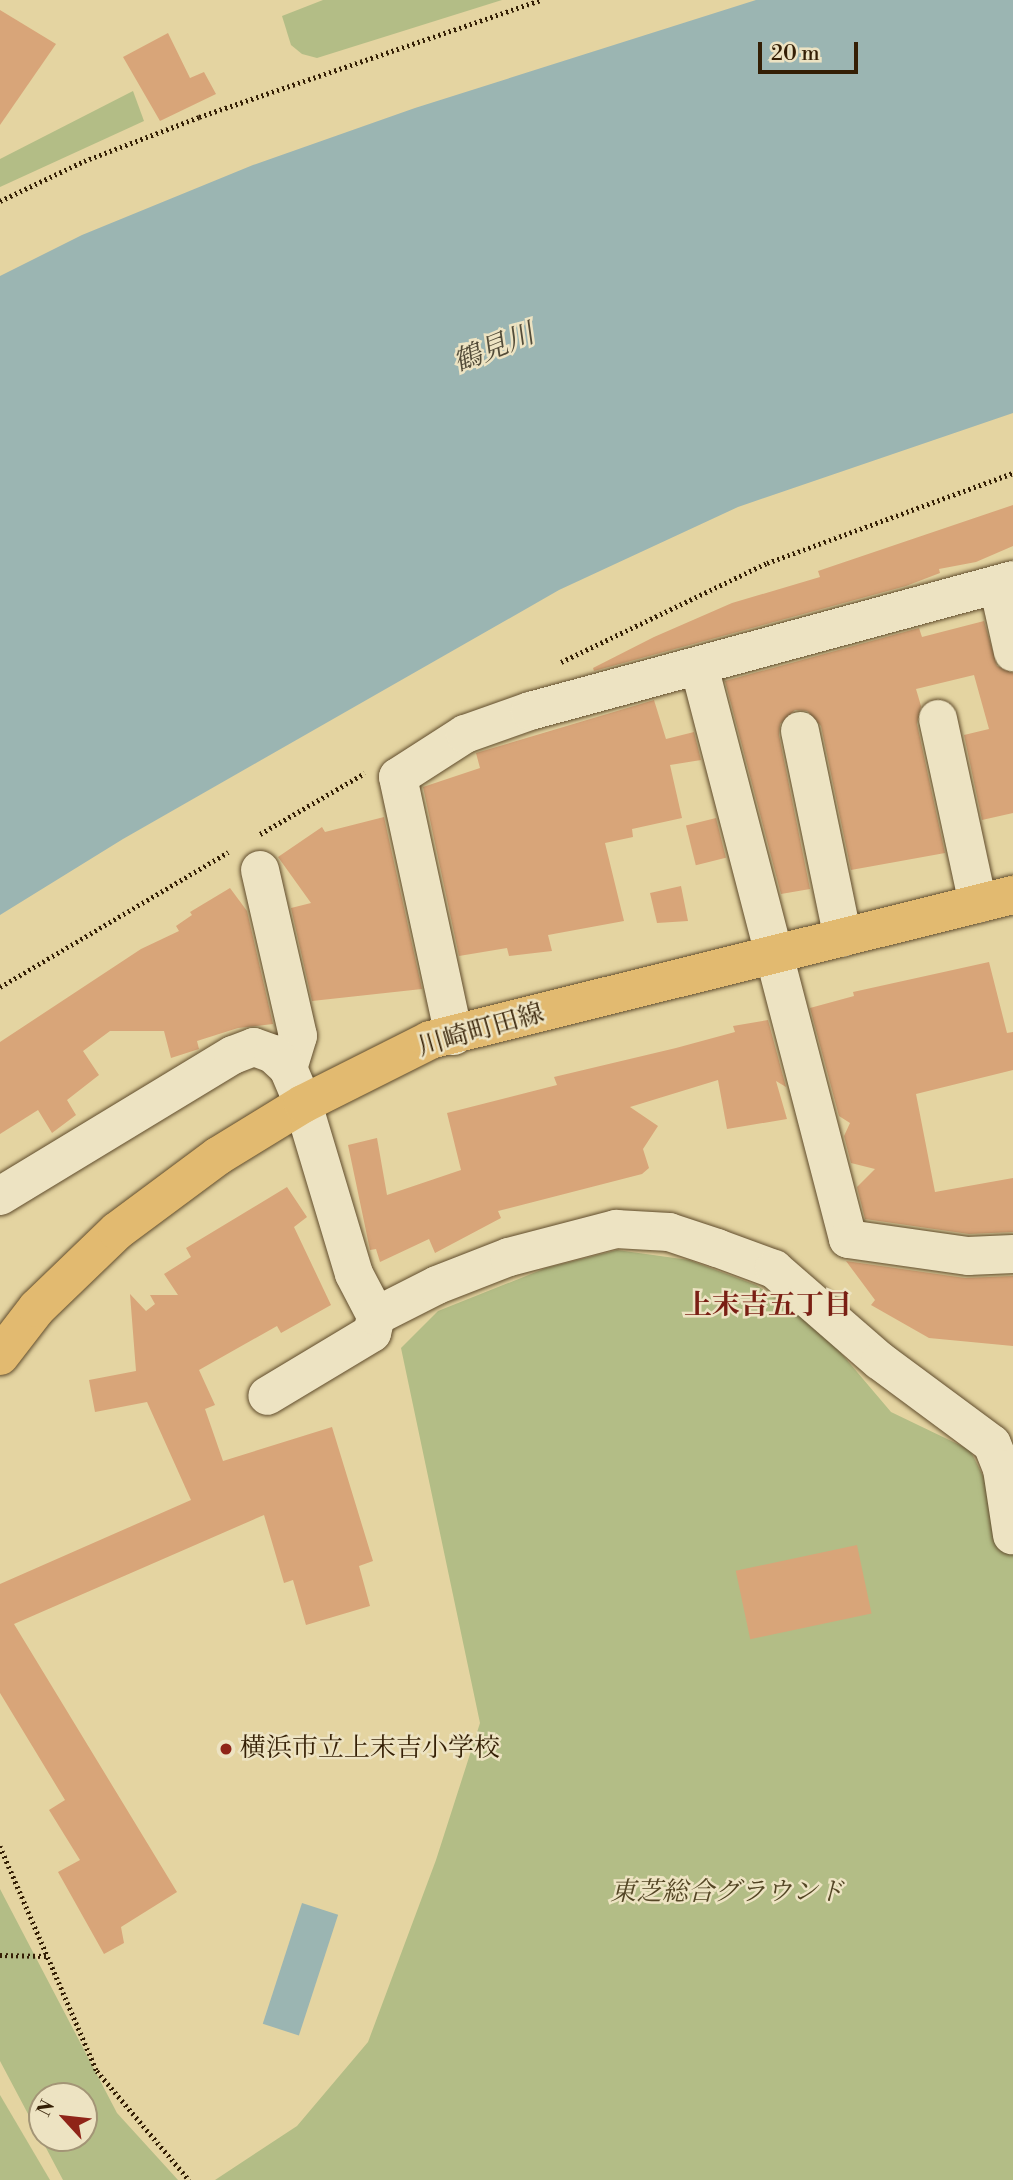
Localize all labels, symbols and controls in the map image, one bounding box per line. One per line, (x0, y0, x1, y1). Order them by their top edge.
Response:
scale bar (761, 28, 861, 72)
text: 20 m (771, 41, 820, 67)
water label: 鶴見川 (449, 318, 539, 380)
street label: 川崎町田線 (414, 998, 548, 1064)
district label: 上末吉五丁目 (684, 1289, 852, 1323)
place label: 横浜市立上末吉小学校 (240, 1733, 500, 1765)
marker: 横浜市立上末吉小学校 (218, 1741, 234, 1757)
park label: 東芝総合グラウンド (610, 1877, 844, 1909)
north arrow (28, 2082, 98, 2152)
text: N (32, 2096, 60, 2121)

